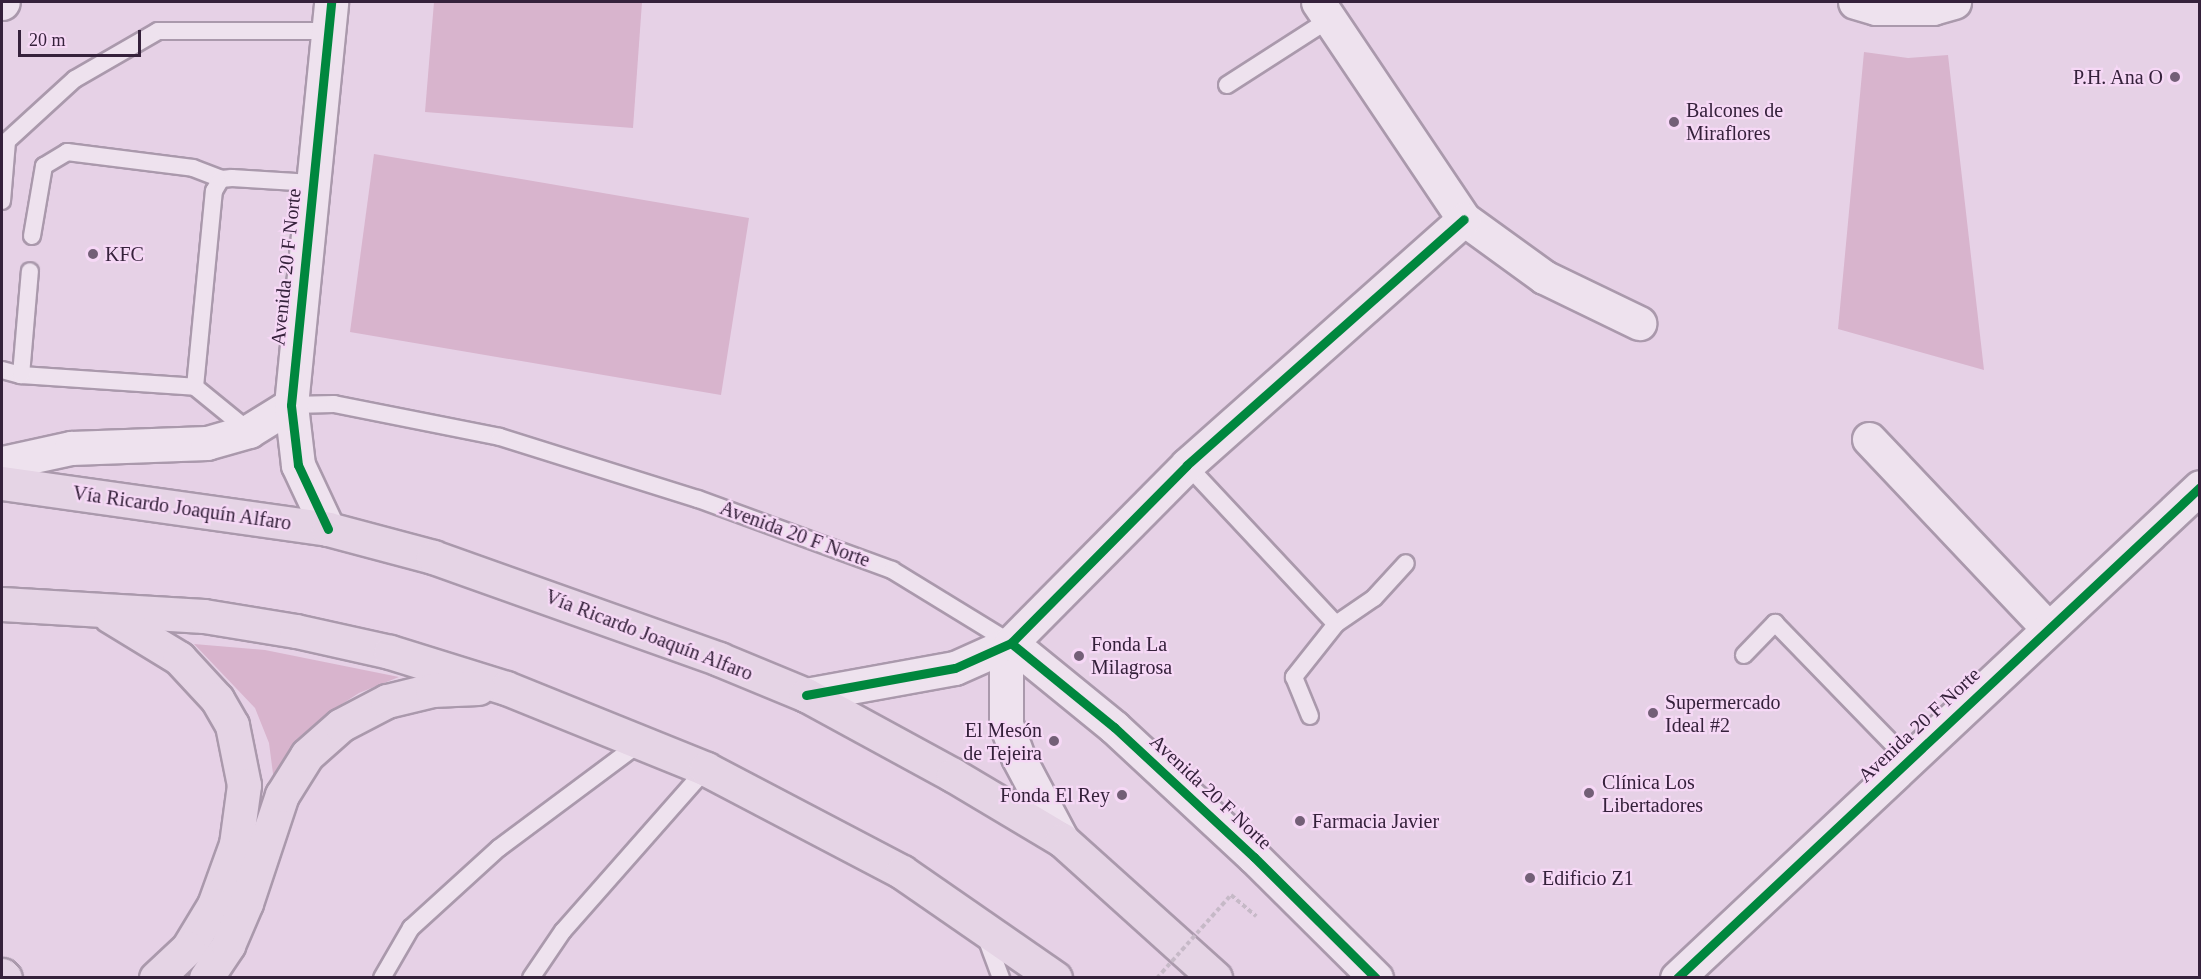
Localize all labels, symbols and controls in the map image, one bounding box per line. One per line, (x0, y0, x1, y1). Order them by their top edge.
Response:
scale bar (21, 18, 144, 56)
text: 20 m (29, 30, 66, 50)
place label: P.H. Ana O (2072, 65, 2163, 89)
marker: P.H. Ana O (2168, 70, 2182, 84)
place label: Balcones de Miraflores (1686, 98, 1783, 145)
marker: Balcones de Miraflores (1667, 115, 1681, 129)
street label: Avenida 20 F Norte (266, 187, 306, 347)
place label: KFC (105, 242, 144, 266)
marker: KFC (86, 247, 100, 261)
street label: Vía Ricardo Joaquín Alfaro (71, 481, 293, 535)
street label: Avenida 20 F Norte (717, 496, 873, 572)
street label: Vía Ricardo Joaquín Alfaro (541, 584, 757, 686)
place label: Fonda La Milagrosa (1091, 632, 1172, 679)
marker: Fonda La Milagrosa (1072, 649, 1086, 663)
street label: Avenida 20 F Norte (1853, 662, 1985, 788)
place label: Supermercado Ideal #2 (1665, 690, 1781, 737)
marker: Supermercado Ideal #2 (1646, 706, 1660, 720)
place label: El Mesón de Tejeira (963, 718, 1042, 765)
street label: Avenida 20 F Norte (1145, 729, 1277, 855)
marker: El Mesón de Tejeira (1047, 734, 1061, 748)
place label: Clínica Los Libertadores (1602, 770, 1703, 817)
place label: Fonda El Rey (1000, 783, 1110, 807)
marker: Clínica Los Libertadores (1580, 784, 1598, 802)
marker: Fonda El Rey (1115, 788, 1129, 802)
place label: Farmacia Javier (1312, 809, 1439, 833)
marker: Farmacia Javier (1293, 814, 1307, 828)
place label: Edificio Z1 (1542, 866, 1634, 890)
marker: Edificio Z1 (1523, 871, 1537, 885)

